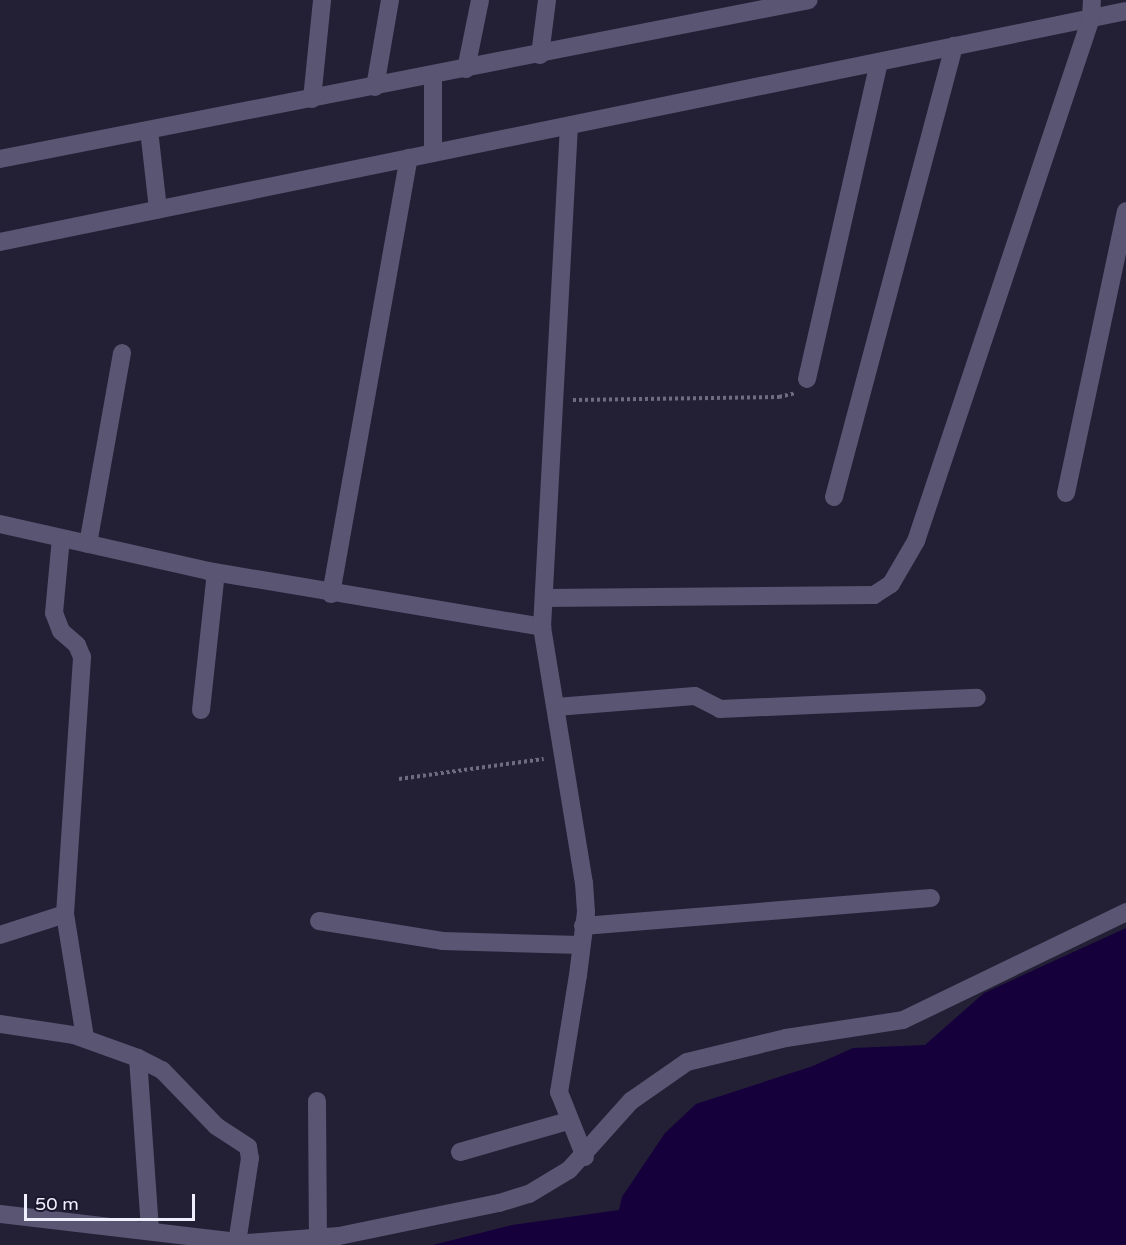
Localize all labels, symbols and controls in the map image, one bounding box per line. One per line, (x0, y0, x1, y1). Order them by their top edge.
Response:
scale bar (27, 1182, 198, 1220)
text: 50 m (35, 1193, 79, 1215)

